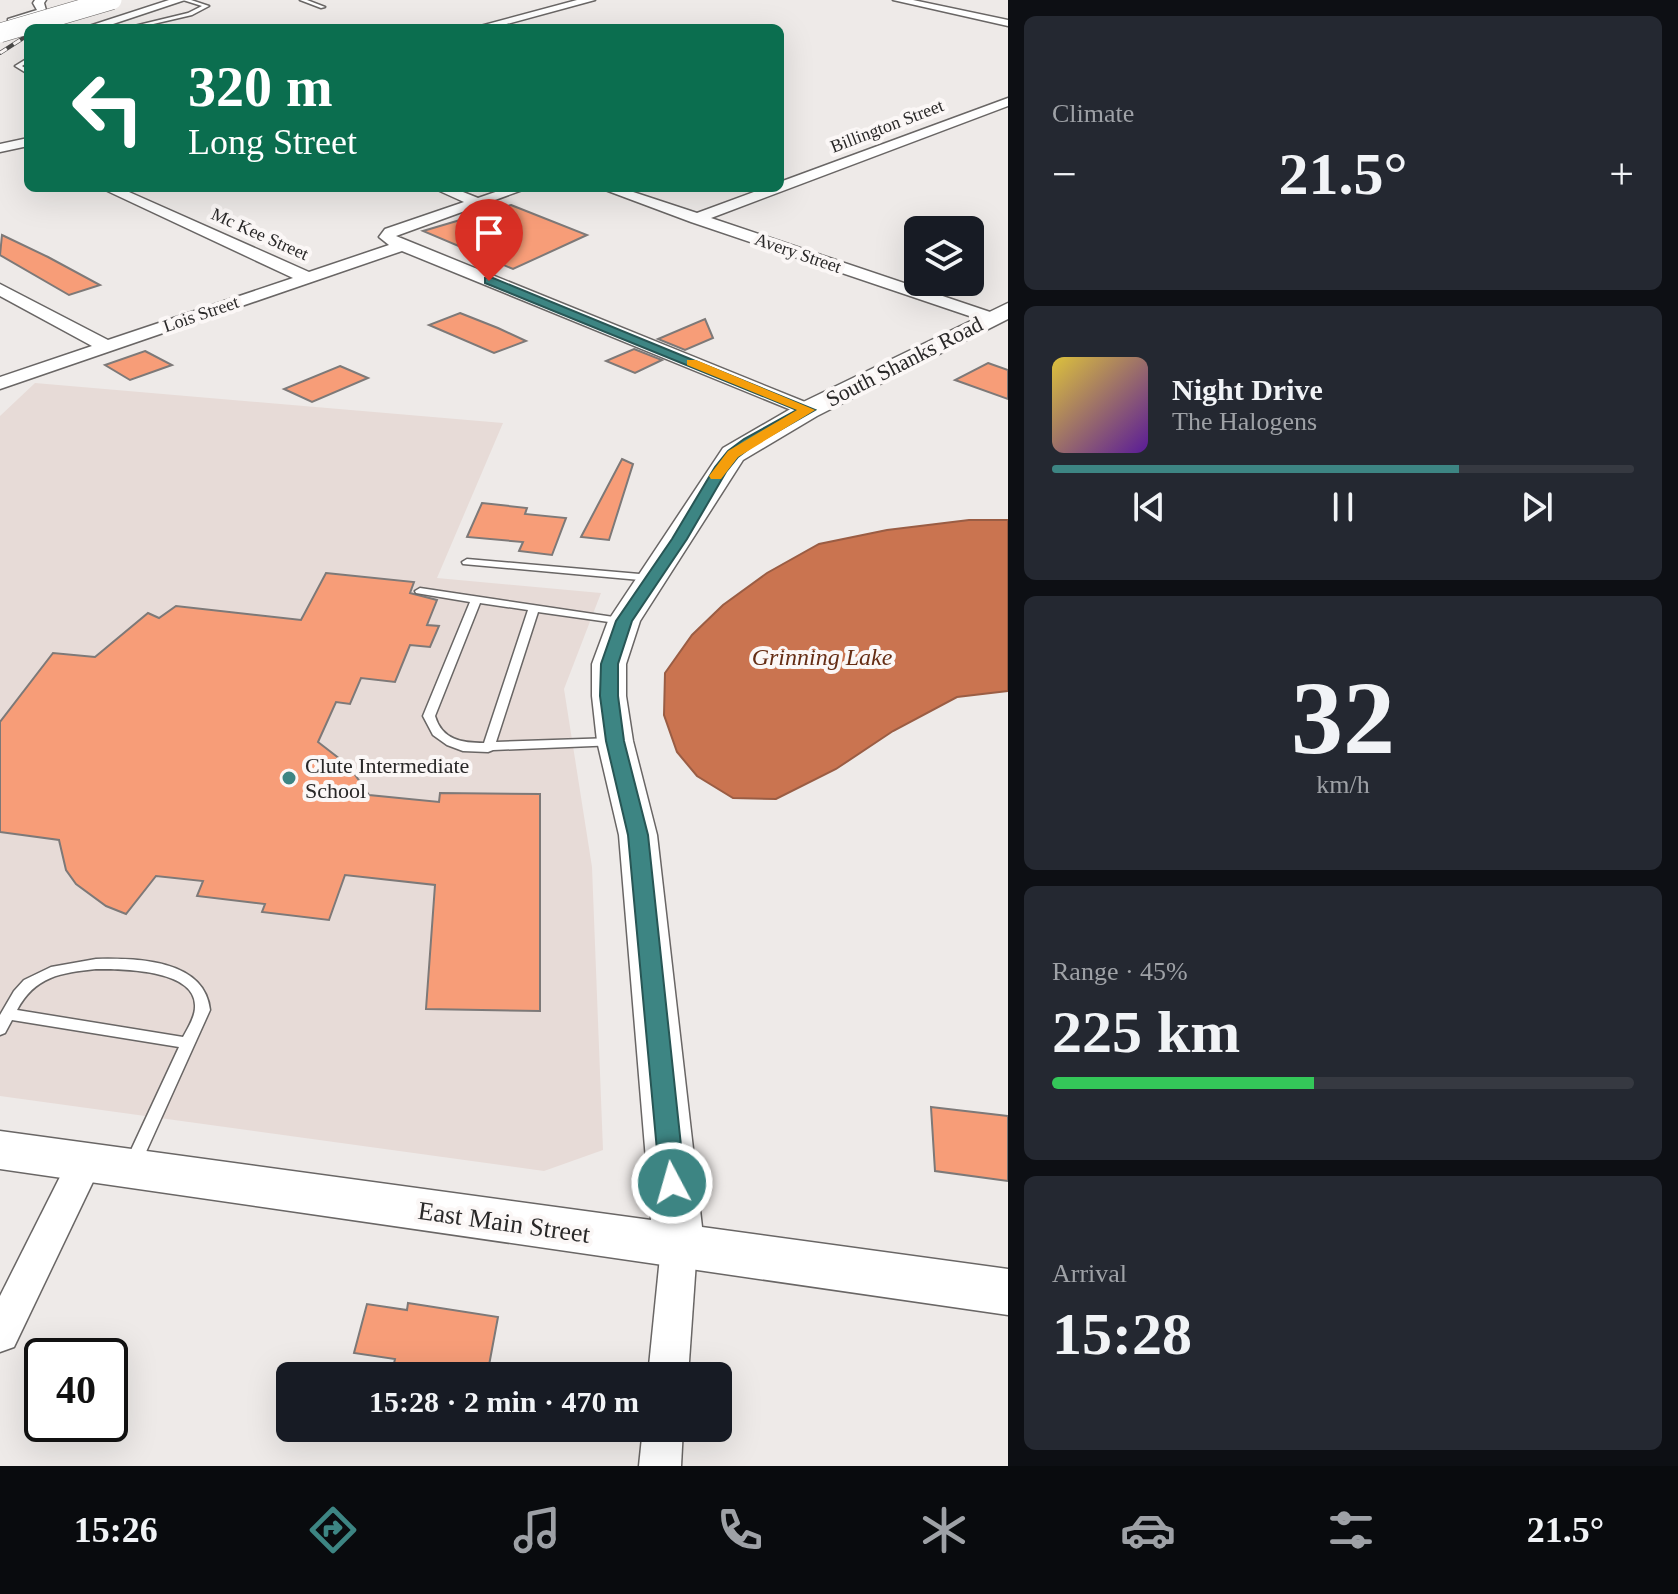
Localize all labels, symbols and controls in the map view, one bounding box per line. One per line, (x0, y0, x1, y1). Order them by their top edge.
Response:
icon: left (56, 56, 160, 160)
text: 320 m (188, 56, 333, 118)
street label: Billington Street (828, 95, 946, 157)
text: Climate (1052, 99, 1134, 128)
text: Long Street (188, 122, 357, 162)
text: 21.5° (1279, 141, 1408, 207)
text: − (1052, 150, 1077, 199)
text: + (1609, 150, 1634, 199)
pin (455, 199, 523, 281)
street label: Mc Kee Street (208, 204, 312, 264)
icon: arrive (467, 211, 511, 255)
map controls (904, 216, 984, 296)
button: layers (904, 216, 984, 296)
street label: Avery Street (752, 229, 844, 277)
street label: Lois Street (161, 292, 241, 336)
street label: South Shanks Road (822, 311, 987, 412)
text: Night Drive (1172, 373, 1323, 406)
text: The Halogens (1172, 407, 1317, 436)
icon: previous (1127, 485, 1171, 529)
icon: pause (1321, 485, 1365, 529)
icon: next (1515, 485, 1559, 529)
water label: Grinning Lake (752, 644, 893, 670)
text: 32 (1291, 660, 1395, 775)
place label: Clute Intermediate School (305, 753, 469, 803)
marker: Clute Intermediate School (280, 769, 298, 787)
text: km/h (1316, 770, 1370, 799)
text: Range · 45% (1052, 957, 1188, 986)
text: 225 km (1052, 999, 1240, 1065)
position arrow (630, 1141, 714, 1225)
street label: East Main Street (416, 1196, 593, 1249)
text: Arrival (1052, 1259, 1127, 1288)
text: 15:28 (1052, 1301, 1192, 1367)
speed limit sign: 40 (24, 1338, 128, 1442)
text: 15:28 · 2 min · 470 m (369, 1385, 639, 1418)
icon: directions (305, 1502, 361, 1558)
icon: music (509, 1502, 565, 1558)
icon: phone (712, 1502, 768, 1558)
icon: climate (916, 1502, 972, 1558)
icon: car (1120, 1502, 1176, 1558)
icon: filters (1323, 1502, 1379, 1558)
text: 15:26 (74, 1510, 158, 1550)
text: 21.5° (1527, 1510, 1604, 1550)

